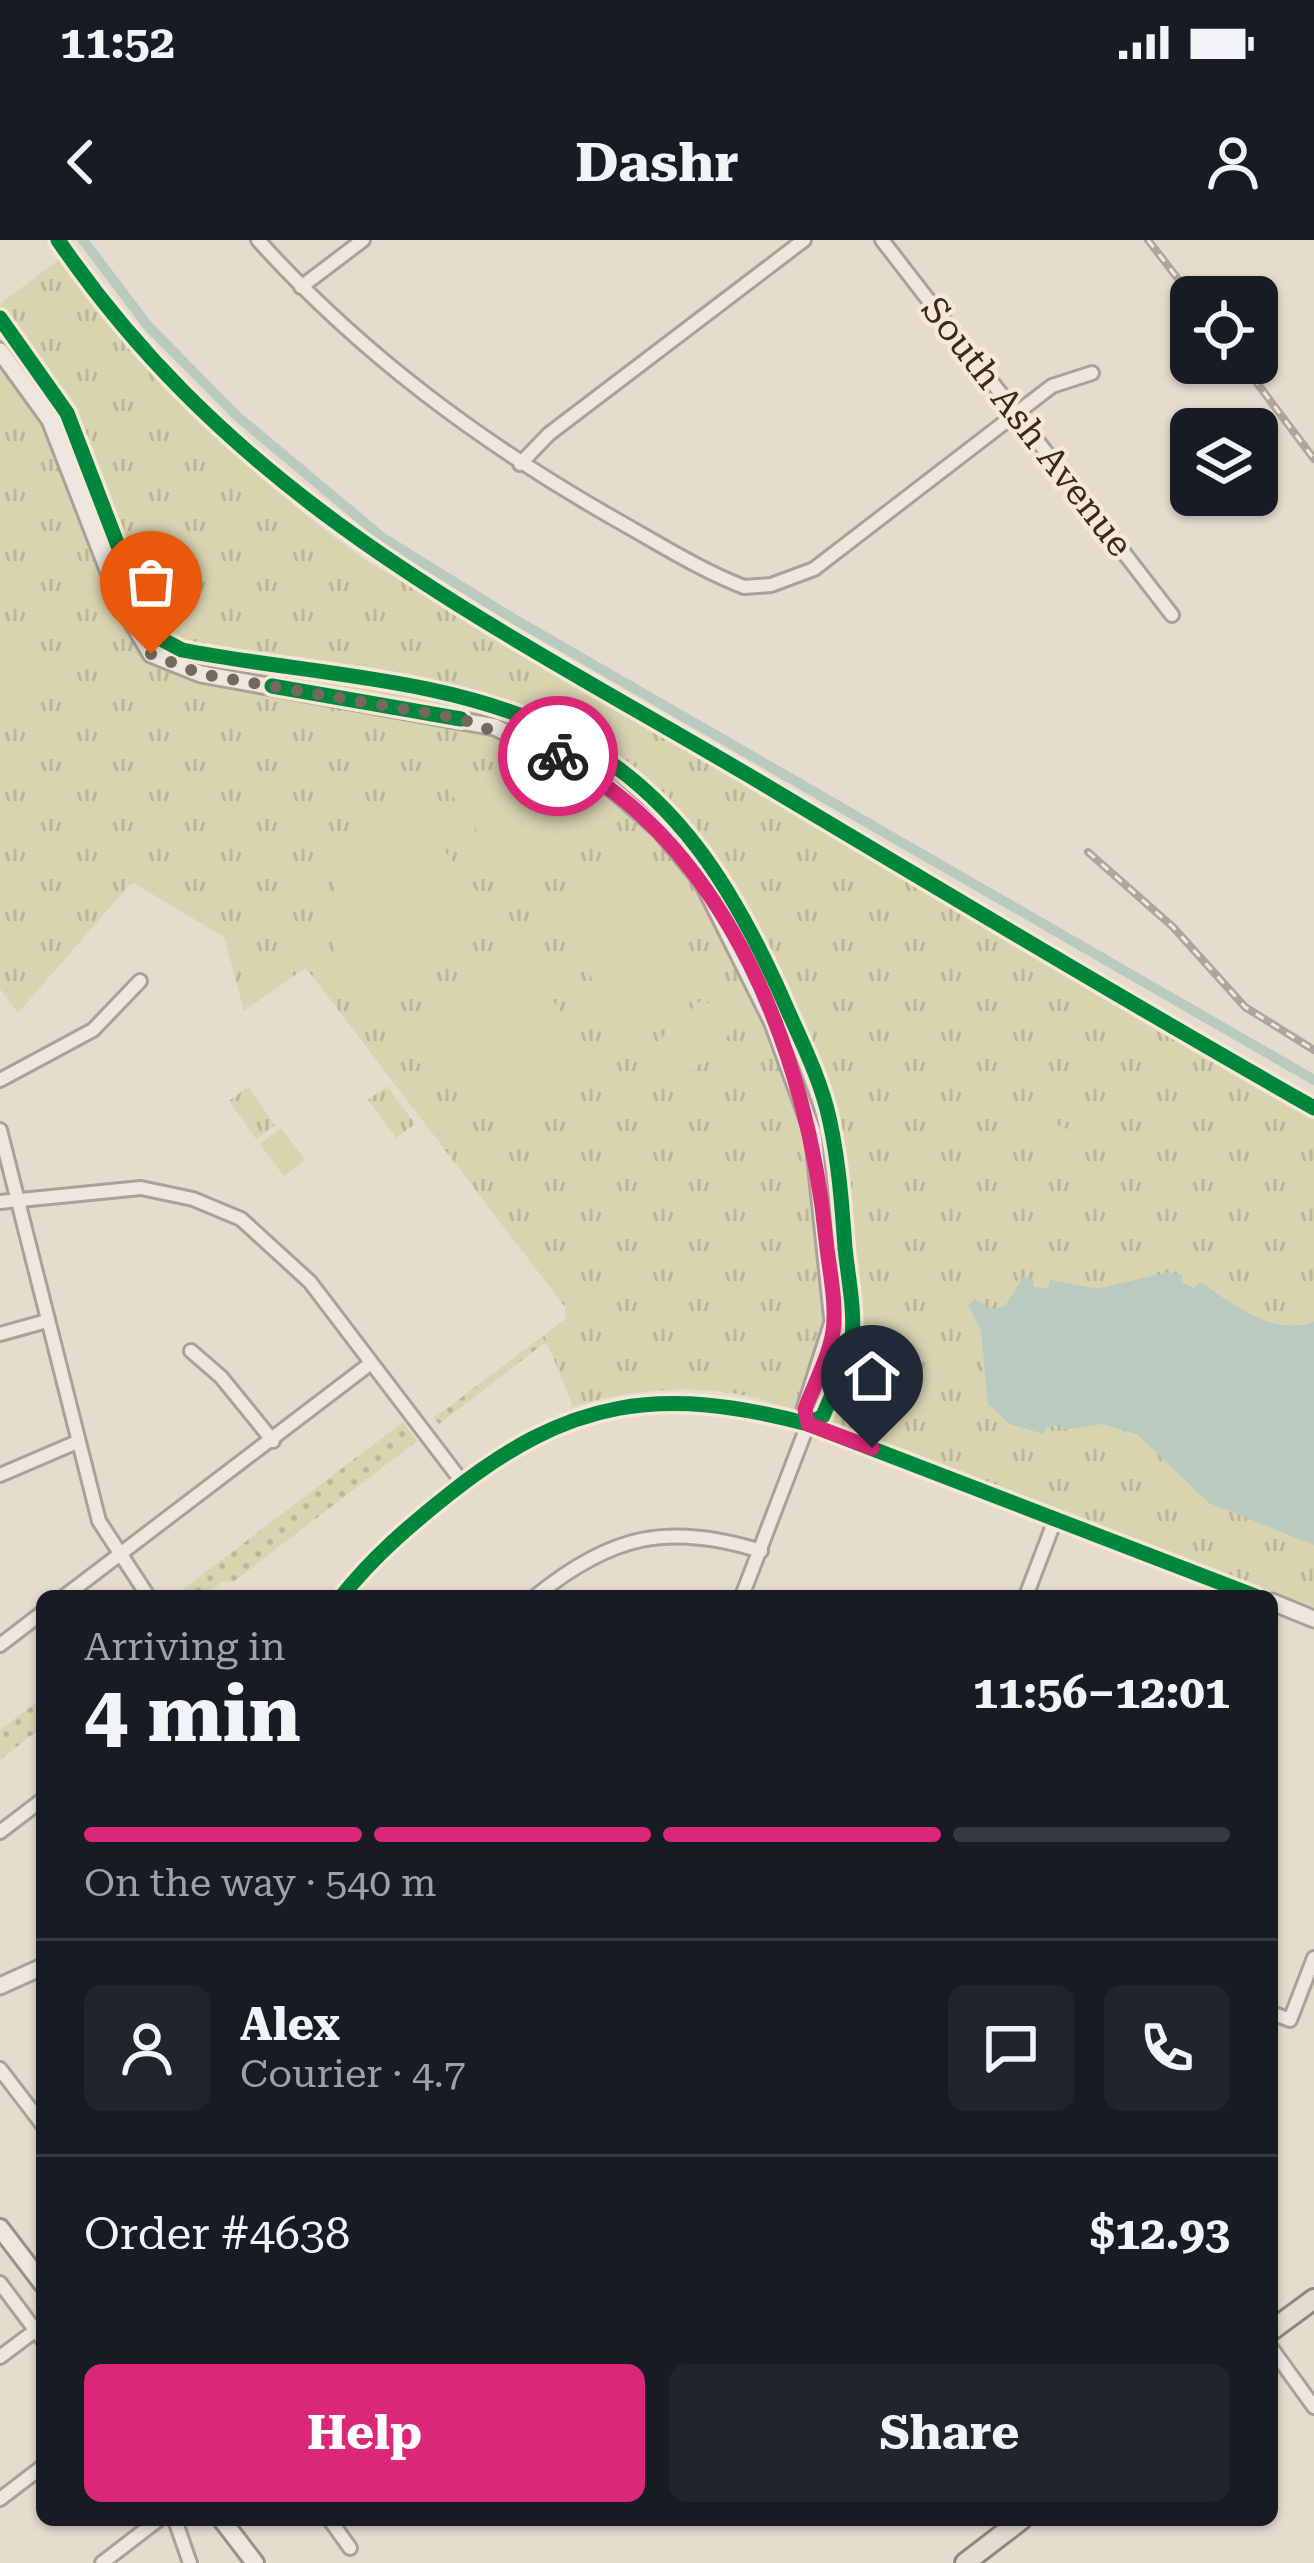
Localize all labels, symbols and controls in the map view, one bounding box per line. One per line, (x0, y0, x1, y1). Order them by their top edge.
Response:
text: 11:52 (60, 16, 175, 69)
icon: back (48, 129, 114, 195)
icon: person (1200, 129, 1266, 195)
text: Dashr (575, 131, 739, 194)
map controls (1170, 276, 1278, 516)
button: locate (1170, 276, 1278, 384)
street label: South Ash Avenue (913, 289, 1141, 565)
button: layers (1170, 408, 1278, 516)
pin (100, 531, 202, 654)
icon: bag (118, 549, 184, 615)
courier (498, 696, 618, 816)
icon: bike (525, 723, 591, 789)
pin (821, 1325, 923, 1448)
icon: home (839, 1343, 905, 1409)
text: Arriving in (84, 1624, 286, 1670)
text: 11:56–12:01 (973, 1666, 1230, 1719)
text: 4 min (84, 1669, 301, 1760)
text: On the way · 540 m (84, 1860, 436, 1906)
button: person (84, 1985, 210, 2111)
button: chat (948, 1985, 1074, 2111)
button: phone (1104, 1985, 1230, 2111)
text: Alex (240, 1998, 340, 2051)
text: Courier · 4.7 (240, 2051, 466, 2097)
text: Order #4638 (84, 2207, 350, 2260)
text: $12.93 (1090, 2207, 1230, 2260)
button: Help (84, 2364, 645, 2502)
button: Share (669, 2364, 1230, 2502)

